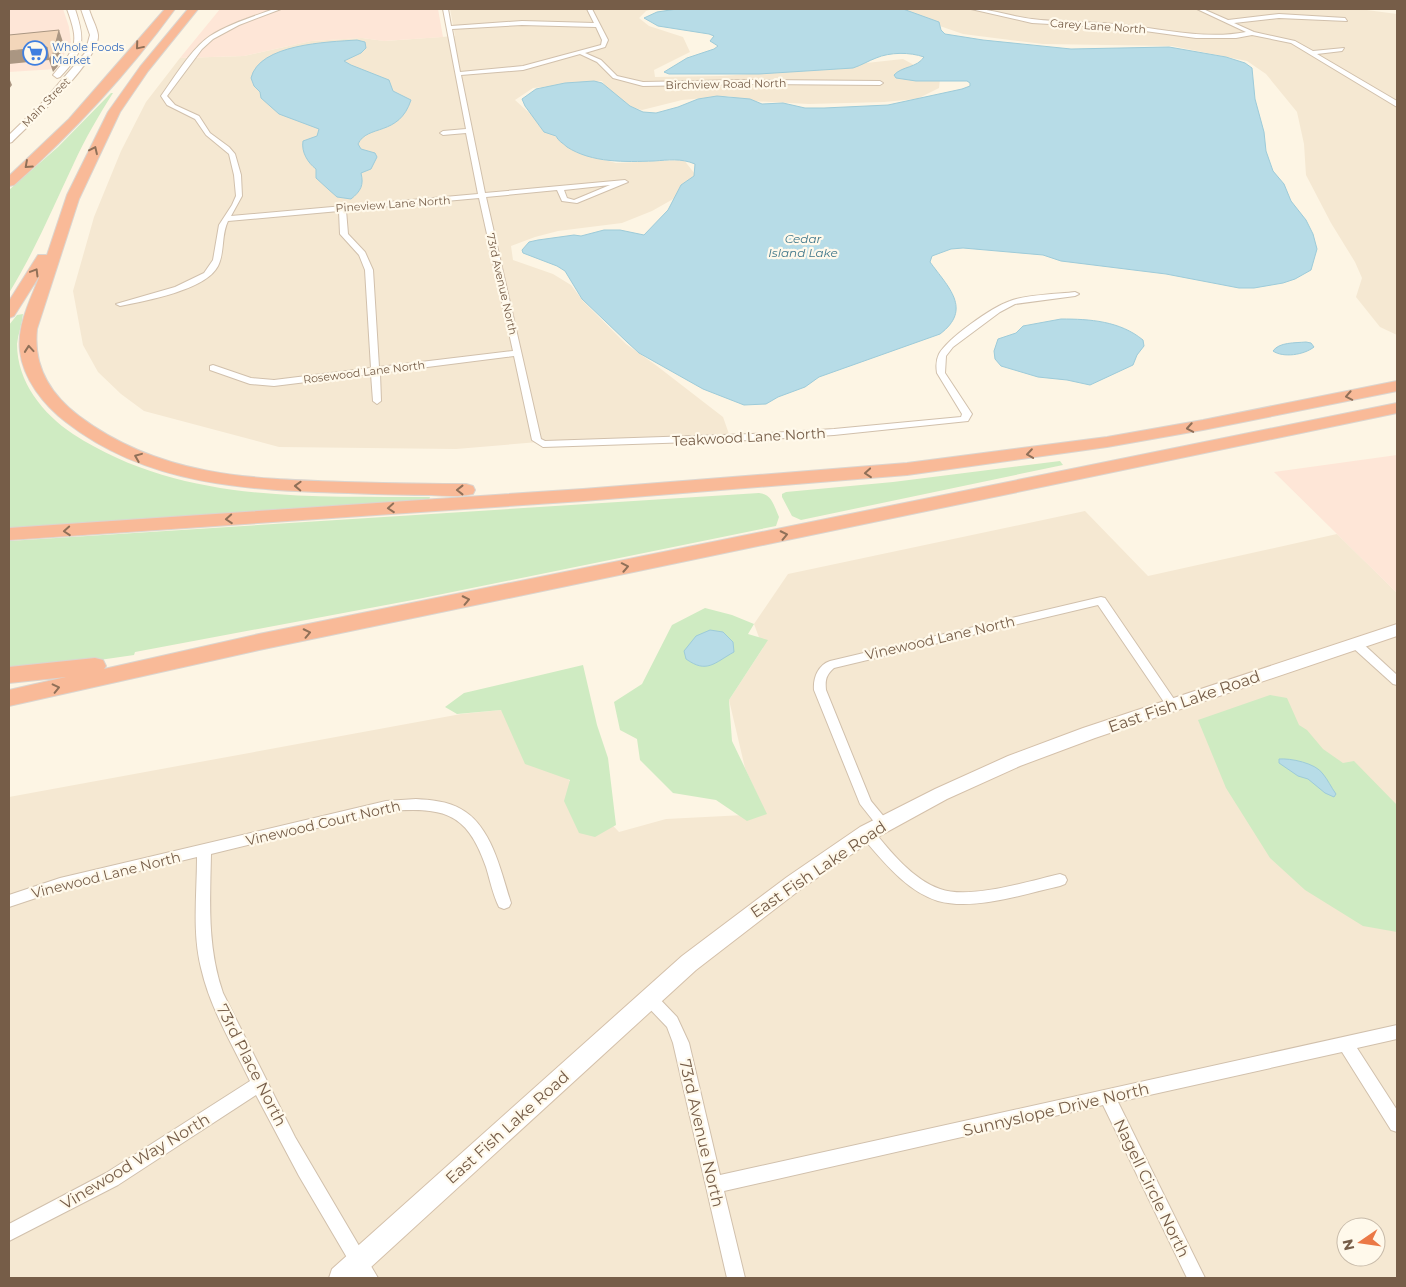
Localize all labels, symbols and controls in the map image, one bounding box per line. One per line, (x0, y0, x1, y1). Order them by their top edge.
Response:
street label: Carey Lane North (1050, 16, 1146, 36)
supermarket icon: Whole Foods Market (22, 40, 48, 66)
place label: Whole Foods Market (52, 40, 125, 67)
one-way arrow (136, 40, 144, 49)
street label: Main Street (19, 74, 73, 130)
street label: Birchview Road North (665, 76, 787, 92)
one-way arrow (88, 146, 99, 155)
one-way arrow (25, 159, 34, 168)
street label: Pineview Lane North (335, 193, 451, 215)
water label: Cedar Island Lake (768, 231, 838, 260)
street label: 73rd Avenue North (483, 232, 521, 336)
one-way arrow (29, 268, 39, 277)
one-way arrow (24, 344, 35, 352)
street label: Rosewood Lane North (302, 358, 426, 386)
one-way arrow (1345, 390, 1354, 401)
one-way arrow (1186, 422, 1194, 432)
street label: Teakwood Lane North (672, 424, 826, 450)
one-way arrow (1025, 448, 1034, 458)
one-way arrow (135, 453, 143, 463)
one-way arrow (864, 467, 872, 478)
one-way arrow (293, 480, 301, 491)
one-way arrow (456, 485, 464, 495)
one-way arrow (386, 502, 394, 513)
one-way arrow (224, 514, 232, 525)
one-way arrow (62, 525, 70, 536)
one-way arrow (780, 530, 789, 540)
one-way arrow (621, 563, 630, 573)
one-way arrow (461, 595, 470, 606)
street label: Vinewood Lane North (863, 612, 1017, 664)
one-way arrow (302, 628, 311, 638)
street label: East Fish Lake Road (1106, 667, 1263, 736)
one-way arrow (52, 683, 61, 693)
street label: Vinewood Court North (244, 796, 402, 850)
street label: East Fish Lake Road (747, 817, 890, 922)
street label: Vinewood Lane North (30, 848, 182, 902)
street label: 73rd Place North (213, 1001, 291, 1129)
street label: 73rd Avenue North (675, 1057, 728, 1209)
street label: East Fish Lake Road (442, 1067, 573, 1188)
street label: Sunnyslope Drive North (961, 1079, 1151, 1140)
street label: Vinewood Way North (57, 1109, 213, 1213)
street label: Nagell Circle North (1110, 1116, 1193, 1261)
north arrow (1336, 1217, 1386, 1267)
text: N (1338, 1237, 1358, 1252)

